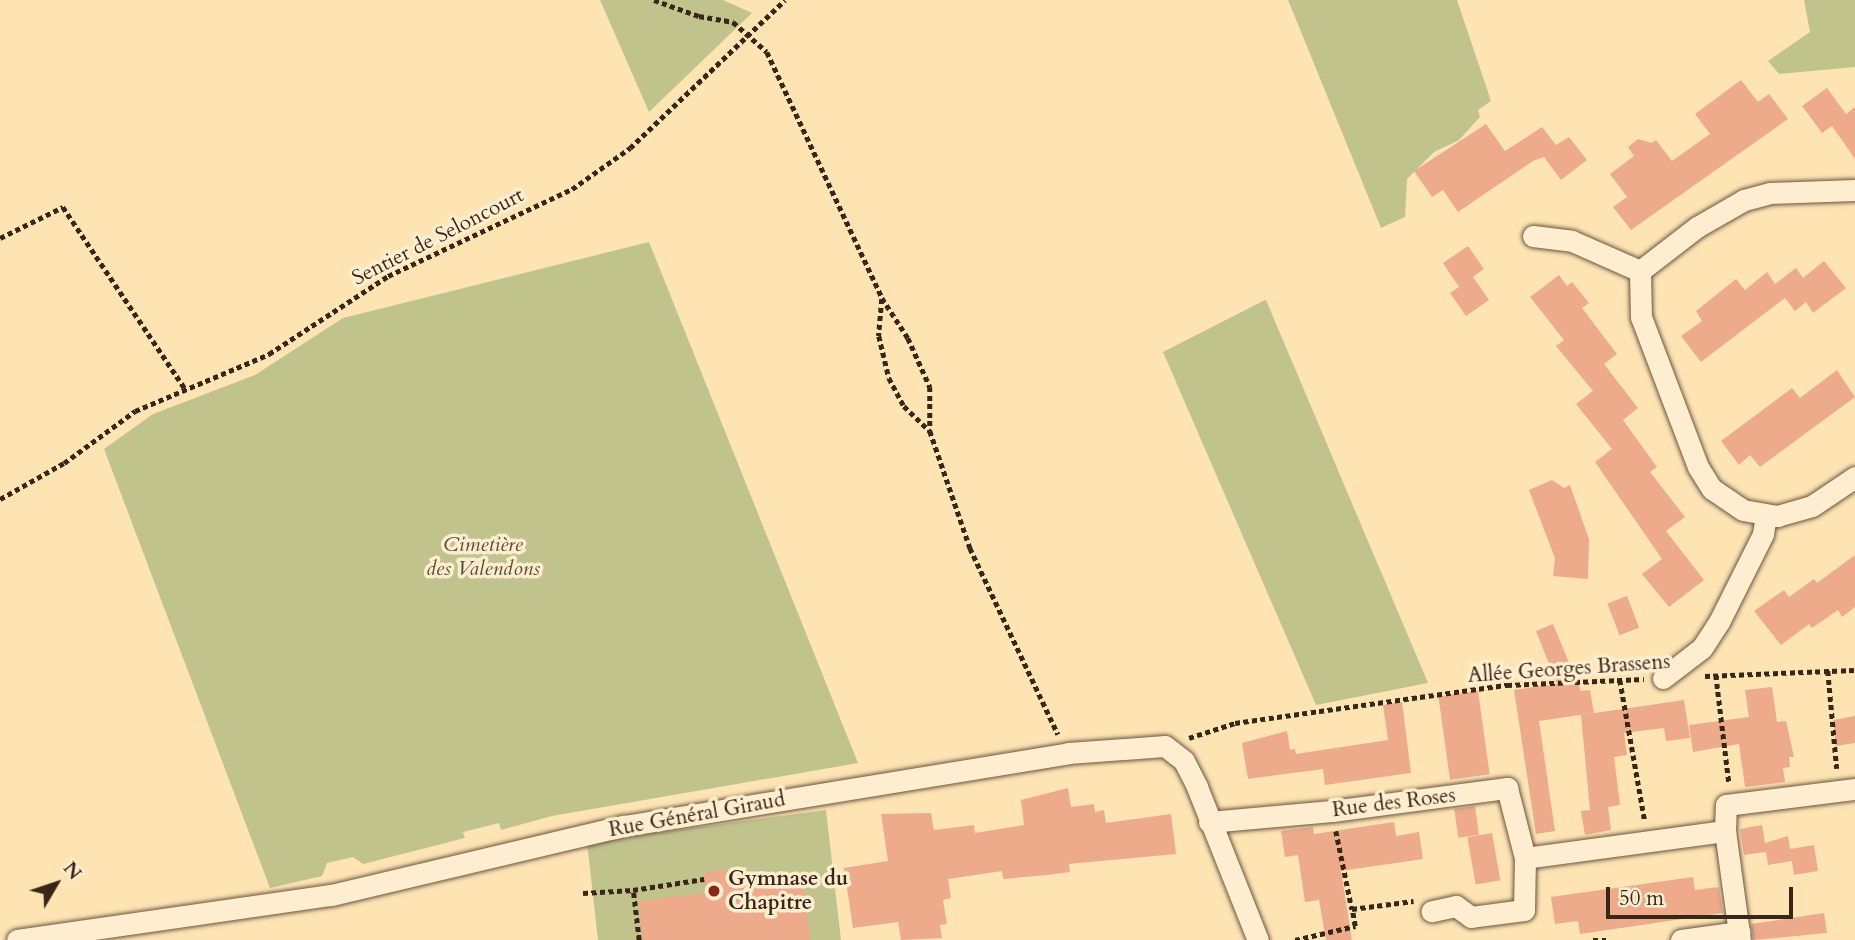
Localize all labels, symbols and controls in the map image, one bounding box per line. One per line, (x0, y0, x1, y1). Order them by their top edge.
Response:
street label: Sentier de Seloncourt (348, 183, 528, 291)
park label: Cimetière des Valendons (426, 532, 540, 582)
street label: Allée Georges Brassens (1467, 649, 1671, 689)
street label: Rue des Roses (1331, 783, 1457, 823)
street label: Rue Général Giraud (607, 787, 787, 843)
north arrow (21, 849, 91, 919)
text: N (57, 856, 88, 885)
place label: Gymnase du Chapitre (728, 866, 848, 916)
scale bar (1610, 874, 1797, 918)
marker: Gymnase du Chapitre (706, 883, 722, 899)
text: 50 m (1619, 884, 1664, 913)

